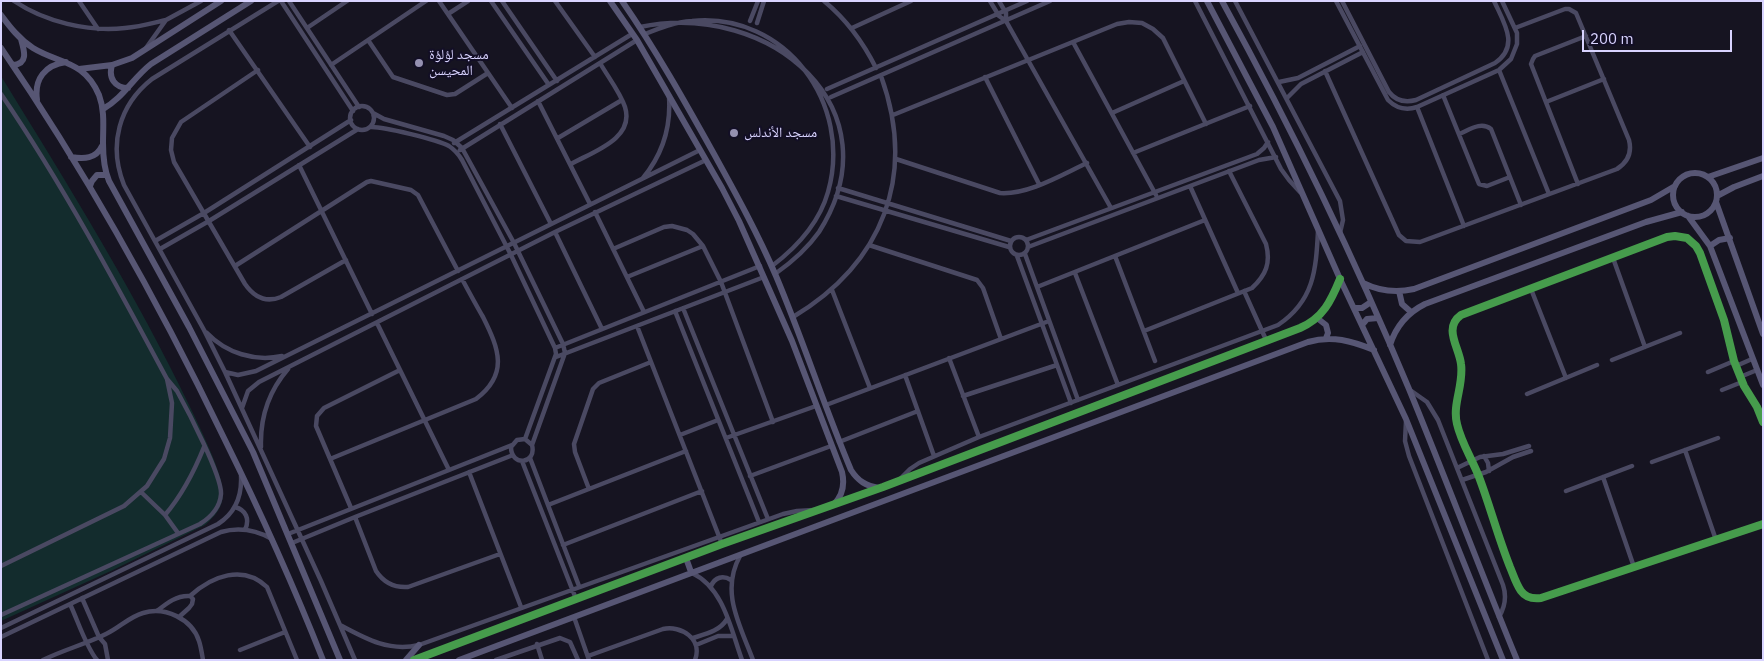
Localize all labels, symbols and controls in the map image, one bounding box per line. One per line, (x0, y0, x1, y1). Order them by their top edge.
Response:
scale bar (1584, 20, 1734, 52)
text: 200 m (1590, 29, 1634, 48)
place label: مسجد لؤلؤة المحيسن (429, 47, 489, 80)
marker: مسجد لؤلؤة المحيسن (413, 57, 425, 69)
place label: مسجد الأندلس (744, 125, 817, 141)
marker: مسجد الأندلس (728, 127, 740, 139)

